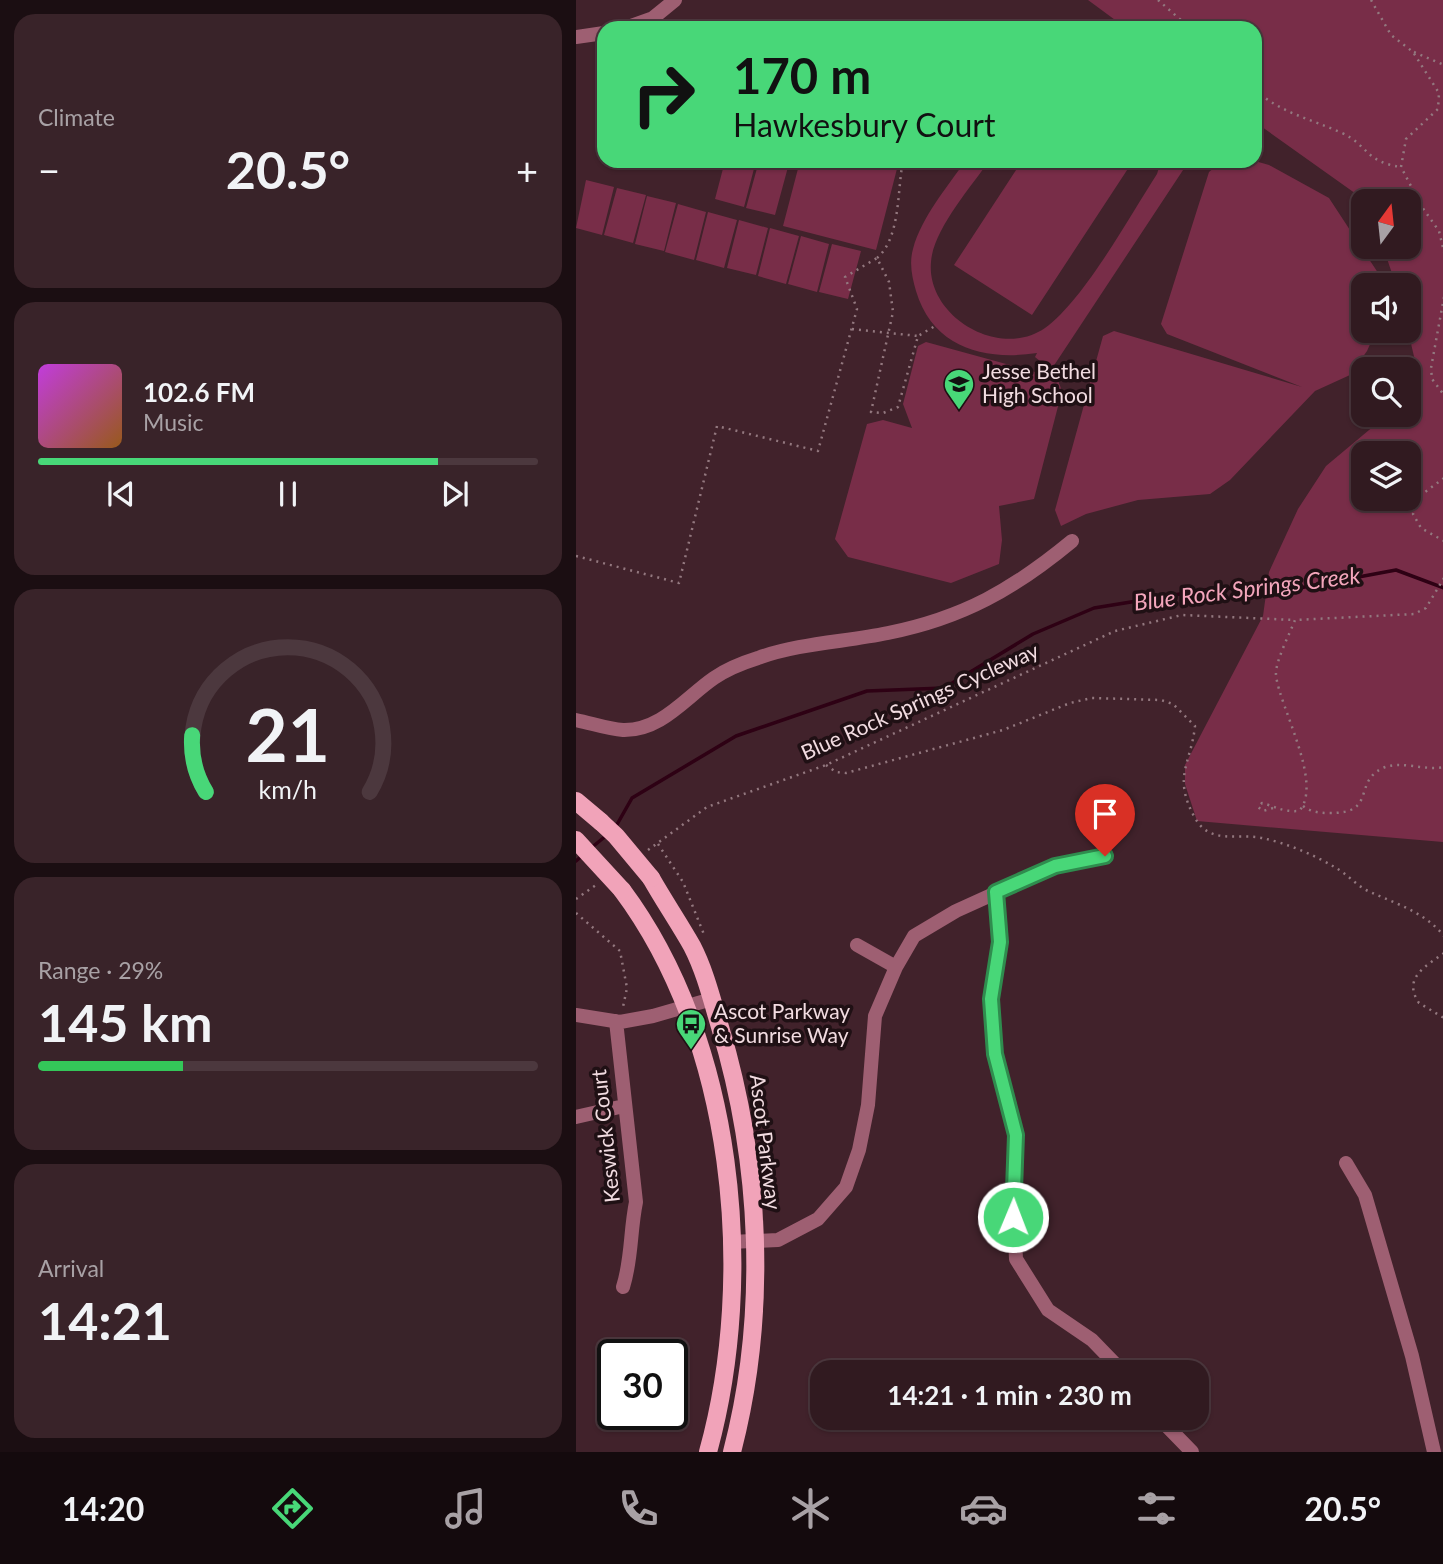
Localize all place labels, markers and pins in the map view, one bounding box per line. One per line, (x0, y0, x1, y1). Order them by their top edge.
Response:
place label: Jesse Bethel High School (982, 358, 1096, 407)
school or university icon: Jesse Bethel High School (942, 367, 976, 411)
pin (1075, 784, 1135, 856)
place label: Ascot Parkway & Sunrise Way (714, 998, 850, 1047)
bus stop icon: Ascot Parkway & Sunrise Way (674, 1007, 708, 1051)

